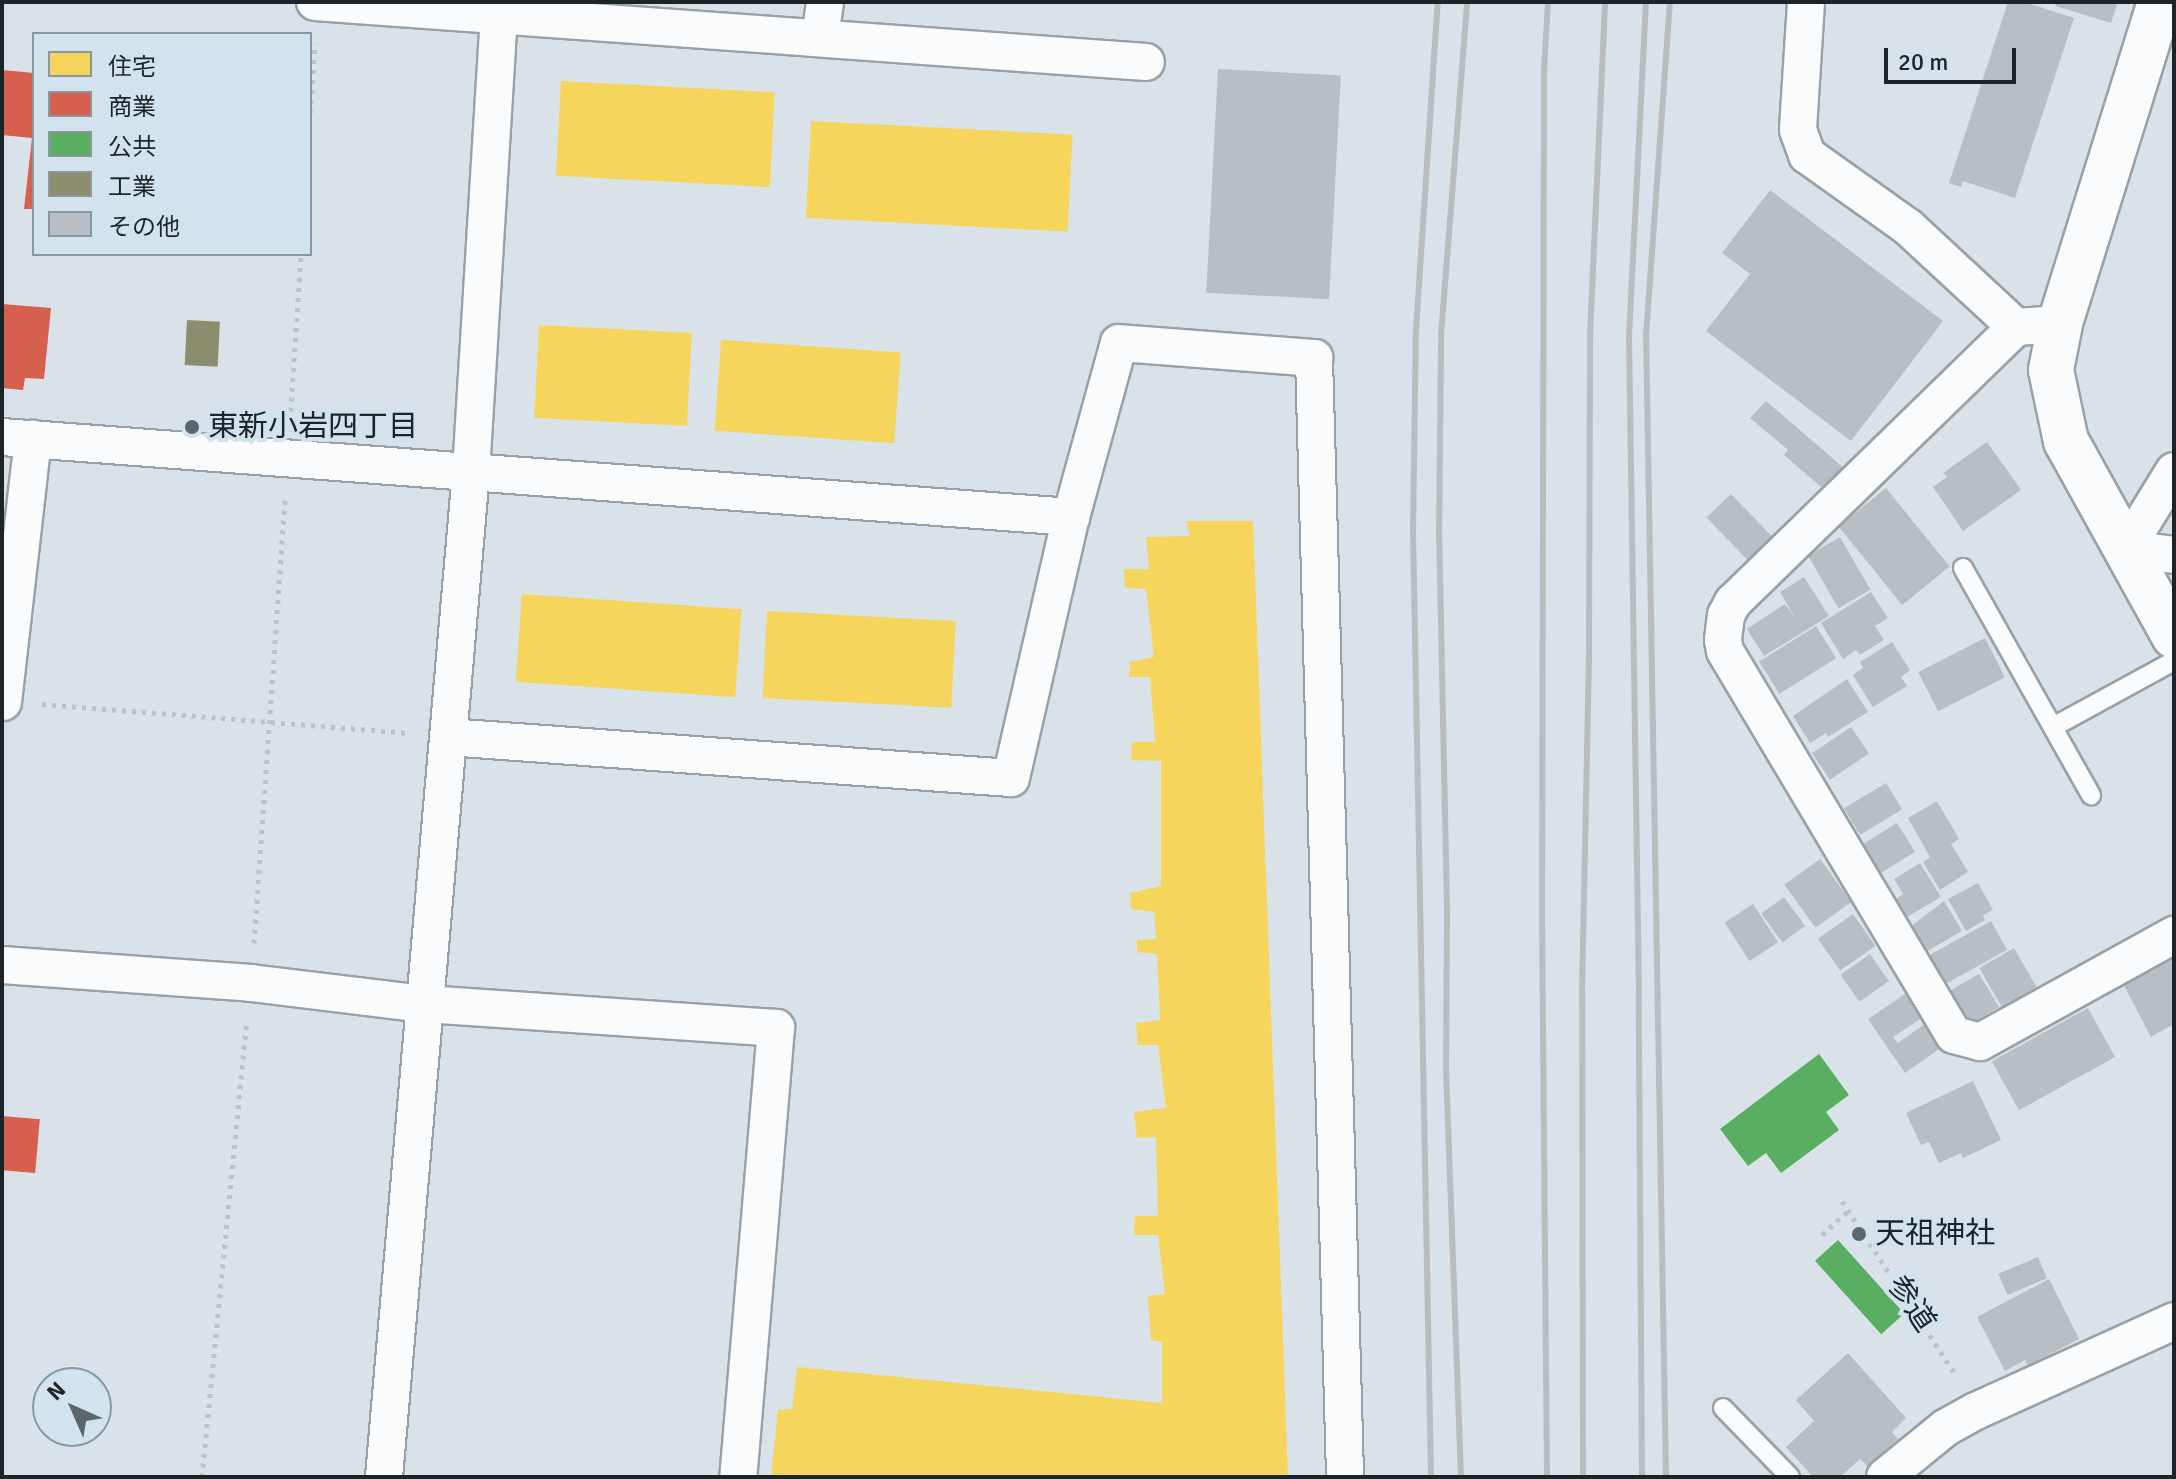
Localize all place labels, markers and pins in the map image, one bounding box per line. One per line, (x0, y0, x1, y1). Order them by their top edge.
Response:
place label: 東新小岩四丁目 (208, 409, 418, 445)
marker: 東新小岩四丁目 (183, 418, 201, 436)
place label: 天祖神社 (1875, 1216, 1995, 1252)
marker: 天祖神社 (1850, 1225, 1868, 1243)

